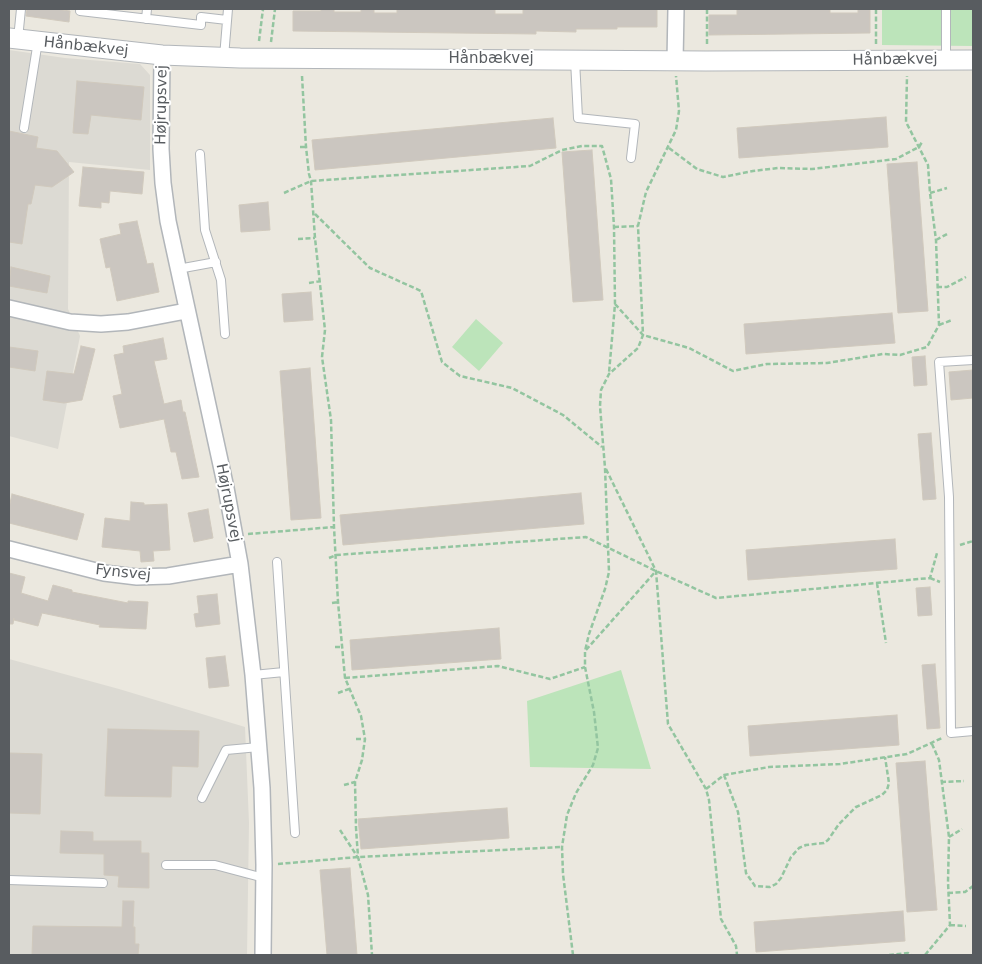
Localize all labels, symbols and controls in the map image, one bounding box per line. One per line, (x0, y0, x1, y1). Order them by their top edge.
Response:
street label: Hånbækvej (43, 34, 129, 60)
street label: Hånbækvej (448, 50, 534, 68)
street label: Hånbækvej (852, 50, 938, 70)
street label: Højrupsvej (152, 65, 172, 145)
street label: Højrupsvej (212, 462, 244, 544)
street label: Fynsvej (94, 561, 152, 585)

